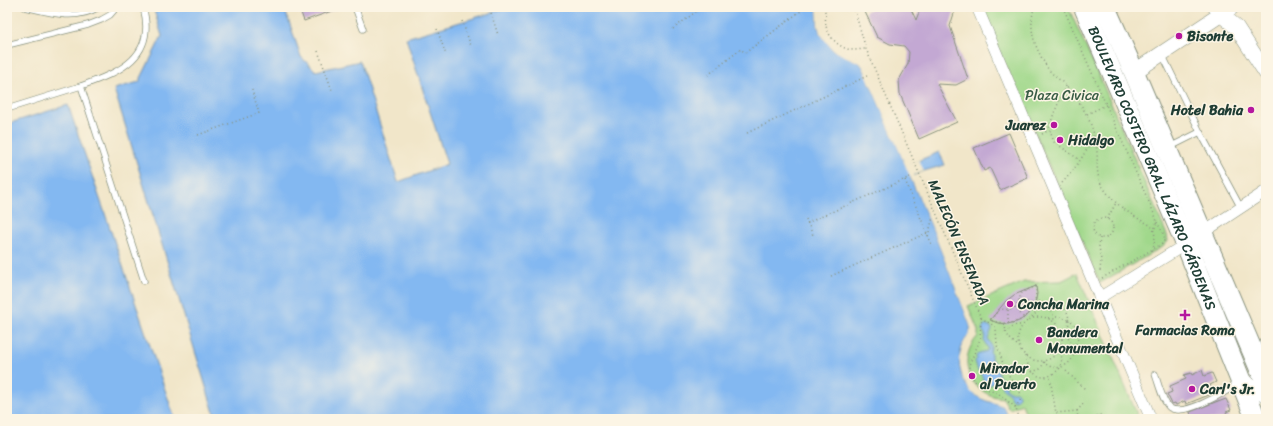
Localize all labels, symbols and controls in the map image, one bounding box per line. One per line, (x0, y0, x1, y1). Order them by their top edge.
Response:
street label: BOULEVARD COSTERO GRAL. LÁZARO CÁRDENAS (1081, 22, 1223, 314)
place label: Bisonte (1187, 24, 1233, 49)
marker: Bisonte (1174, 31, 1184, 41)
park label: Plaza Civica (1025, 83, 1100, 108)
place label: Hotel Bahia (1170, 98, 1244, 123)
marker: Hotel Bahia (1246, 105, 1256, 115)
place label: Juarez (1005, 113, 1047, 138)
marker: Juarez (1049, 120, 1059, 130)
place label: Hidalgo (1067, 128, 1114, 153)
marker: Hidalgo (1055, 135, 1065, 145)
street label: MALECÓN ENSENADA (921, 175, 996, 309)
place label: Concha Marina (1017, 292, 1110, 317)
marker: Concha Marina (1005, 299, 1015, 309)
marker: Farmacias Roma (1180, 310, 1190, 320)
place label: Farmacias Roma (1134, 318, 1236, 343)
place label: Bandera Monumental (1046, 320, 1124, 361)
marker: Bandera Monumental (1034, 335, 1044, 345)
place label: Mirador al Puerto (979, 356, 1037, 397)
marker: Mirador al Puerto (967, 371, 977, 381)
place label: Carl's Jr. (1199, 377, 1256, 402)
marker: Carl's Jr. (1187, 384, 1197, 394)

